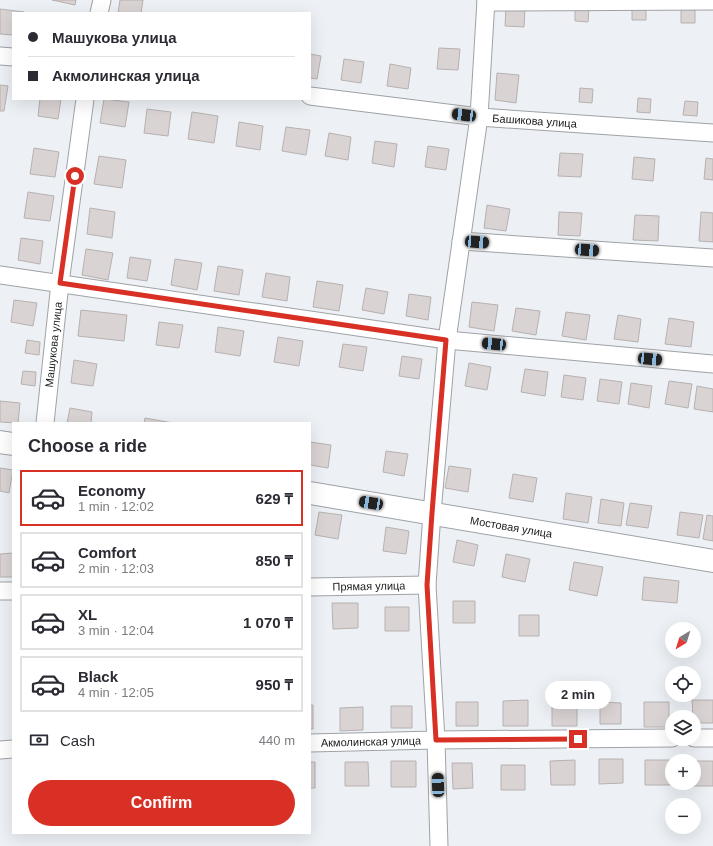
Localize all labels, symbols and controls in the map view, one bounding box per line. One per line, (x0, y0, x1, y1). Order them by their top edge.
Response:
text: Машукова улица (52, 29, 177, 46)
text: Акмолинская улица (52, 67, 200, 84)
car (451, 108, 477, 122)
street label: Башикова улица (492, 112, 578, 130)
route start (66, 167, 84, 185)
car (465, 235, 489, 249)
car (575, 243, 599, 257)
street label: Машукова улица (43, 300, 64, 388)
car (482, 337, 506, 351)
car (638, 352, 662, 366)
text: Choose a ride (28, 436, 147, 456)
icon: car (30, 480, 66, 516)
text: Economy (78, 482, 146, 499)
text: 629 ₸ (256, 490, 293, 507)
car (358, 495, 384, 511)
text: 1 min · 12:02 (78, 499, 154, 514)
street label: Мостовая улица (469, 514, 554, 540)
icon: car (30, 542, 66, 578)
text: Comfort (78, 544, 136, 561)
text: 850 ₸ (256, 552, 293, 569)
text: 2 min · 12:03 (78, 561, 154, 576)
street label: Прямая улица (332, 579, 406, 593)
icon: car (30, 604, 66, 640)
text: XL (78, 606, 97, 623)
text: 1 070 ₸ (243, 614, 293, 631)
north arrow (665, 622, 701, 658)
map controls (665, 622, 701, 834)
text: 3 min · 12:04 (78, 623, 154, 638)
icon: car (30, 666, 66, 702)
button: locate (665, 666, 701, 702)
text: Black (78, 668, 118, 685)
text: 950 ₸ (256, 676, 293, 693)
callout: 2 min (545, 681, 611, 709)
text: 4 min · 12:05 (78, 685, 154, 700)
text: 2 min (561, 687, 595, 702)
button: layers (665, 710, 701, 746)
icon: cash (28, 729, 50, 751)
route end (569, 730, 587, 748)
text: Cash (60, 732, 95, 749)
text: 440 m (259, 733, 295, 748)
street label: Акмолинская улица (321, 734, 422, 749)
button: + (665, 754, 701, 790)
car (432, 773, 444, 797)
button: Confirm (28, 780, 295, 826)
button: − (665, 798, 701, 834)

